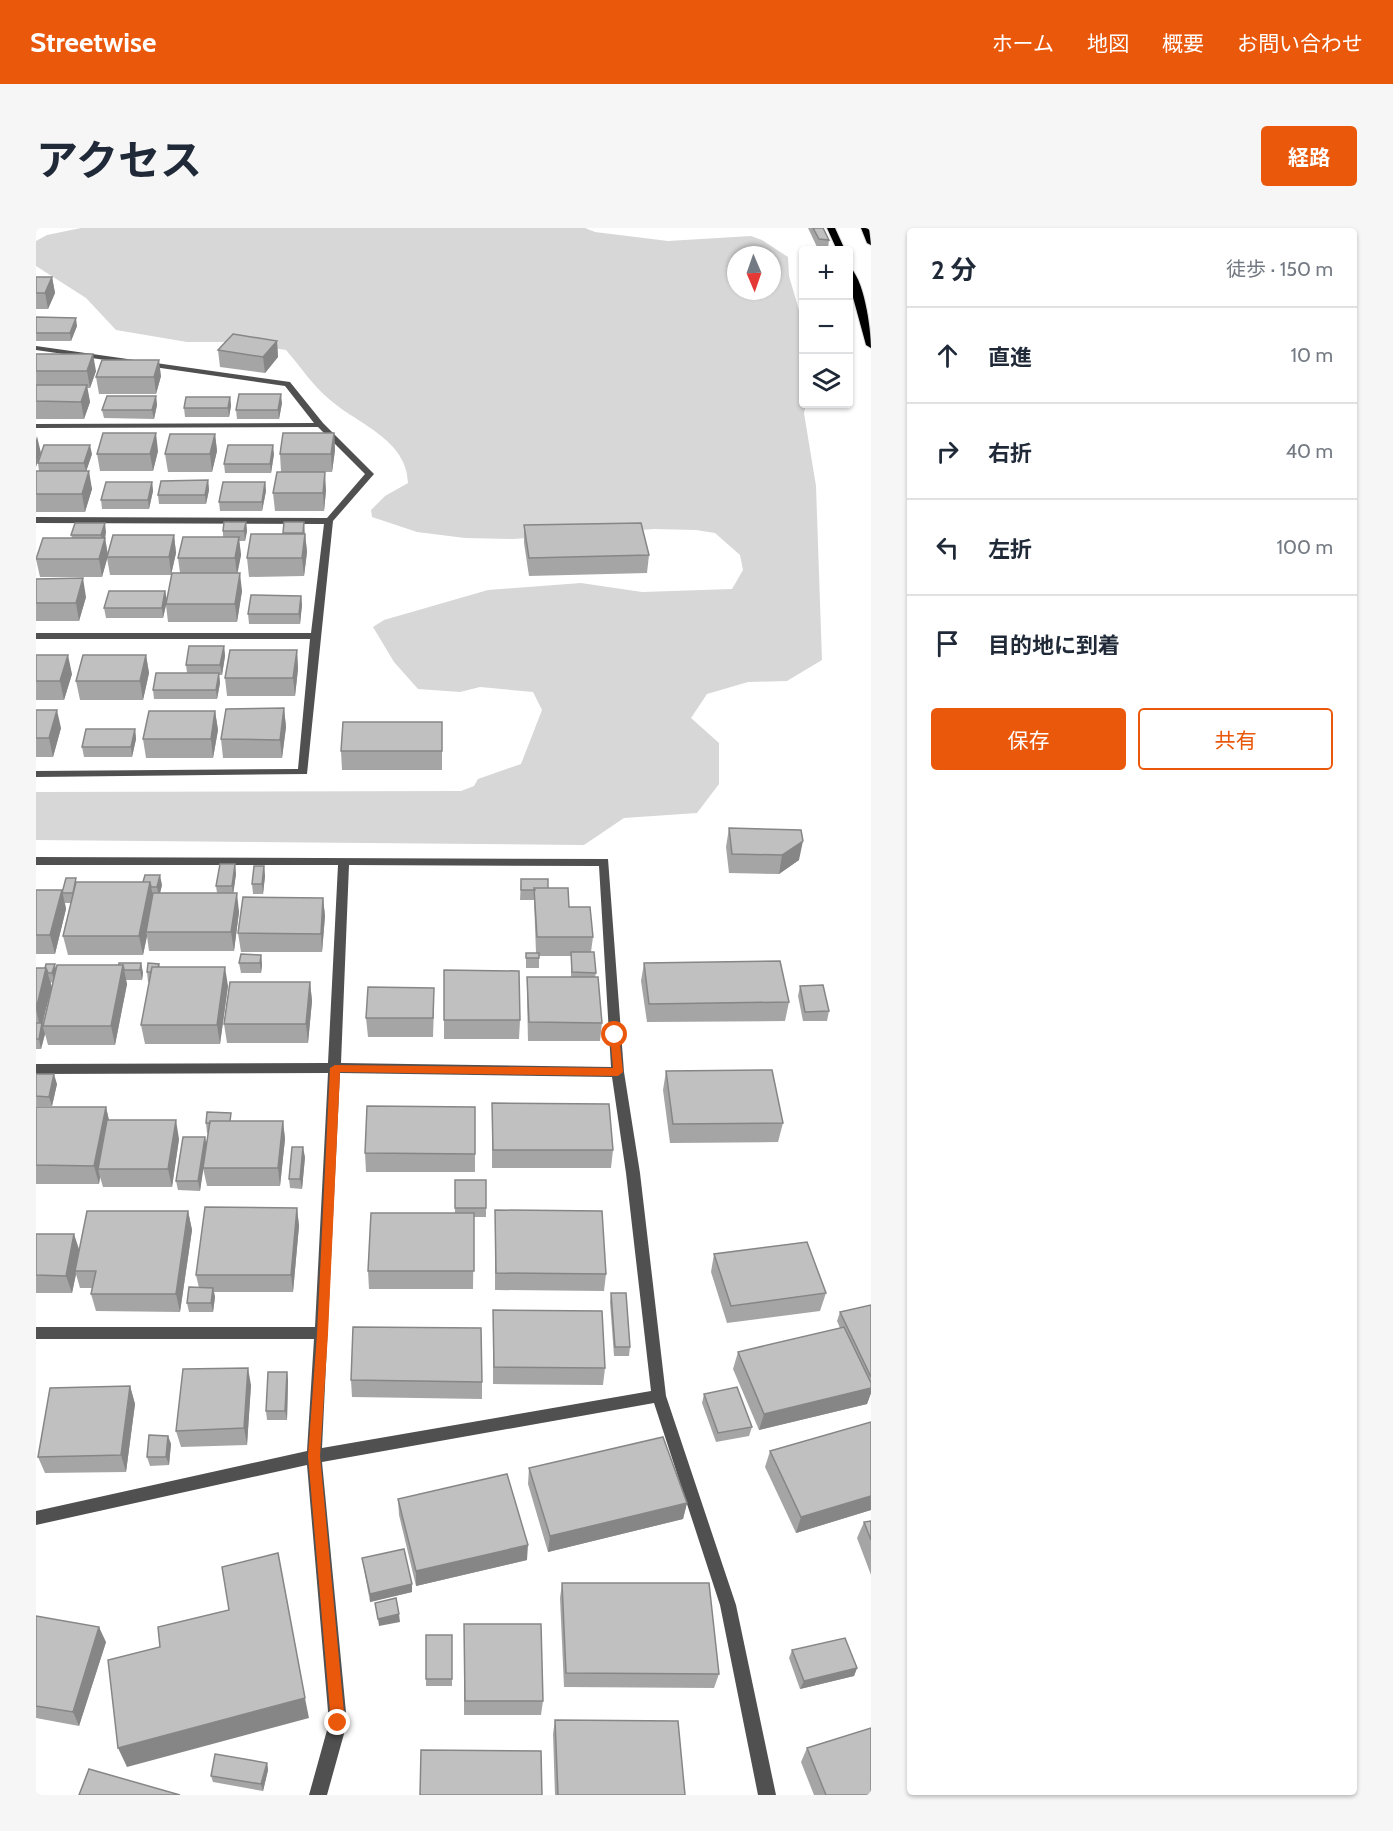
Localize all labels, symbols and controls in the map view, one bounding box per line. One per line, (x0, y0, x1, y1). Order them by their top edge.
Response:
text: Streetwise (30, 25, 156, 59)
text: ホーム (992, 31, 1054, 56)
text: 地図 (1087, 31, 1129, 56)
text: 概要 (1162, 31, 1204, 56)
text: お問い合わせ (1237, 31, 1363, 56)
button: 経路 (1261, 126, 1357, 186)
text: アクセス (36, 134, 202, 186)
north arrow (727, 246, 781, 300)
map controls (799, 246, 853, 408)
button: + (799, 246, 853, 300)
text: 2 分 (931, 254, 977, 286)
text: 徒歩 · 150 m (1226, 257, 1333, 281)
button: − (799, 300, 853, 354)
icon: ahead (931, 339, 964, 372)
text: 10 m (1290, 343, 1333, 367)
text: 直進 (988, 344, 1032, 371)
button: layers (799, 354, 853, 408)
icon: right (931, 435, 964, 468)
text: 40 m (1285, 439, 1333, 463)
text: 右折 (988, 440, 1032, 467)
icon: left (931, 531, 964, 564)
text: 100 m (1277, 535, 1333, 559)
text: 左折 (988, 536, 1032, 563)
icon: arrive (931, 627, 964, 660)
text: 目的地に到着 (988, 632, 1120, 659)
button: 保存 (931, 708, 1126, 770)
button: 共有 (1138, 708, 1333, 770)
route start (601, 1021, 627, 1047)
route end (324, 1709, 350, 1735)

